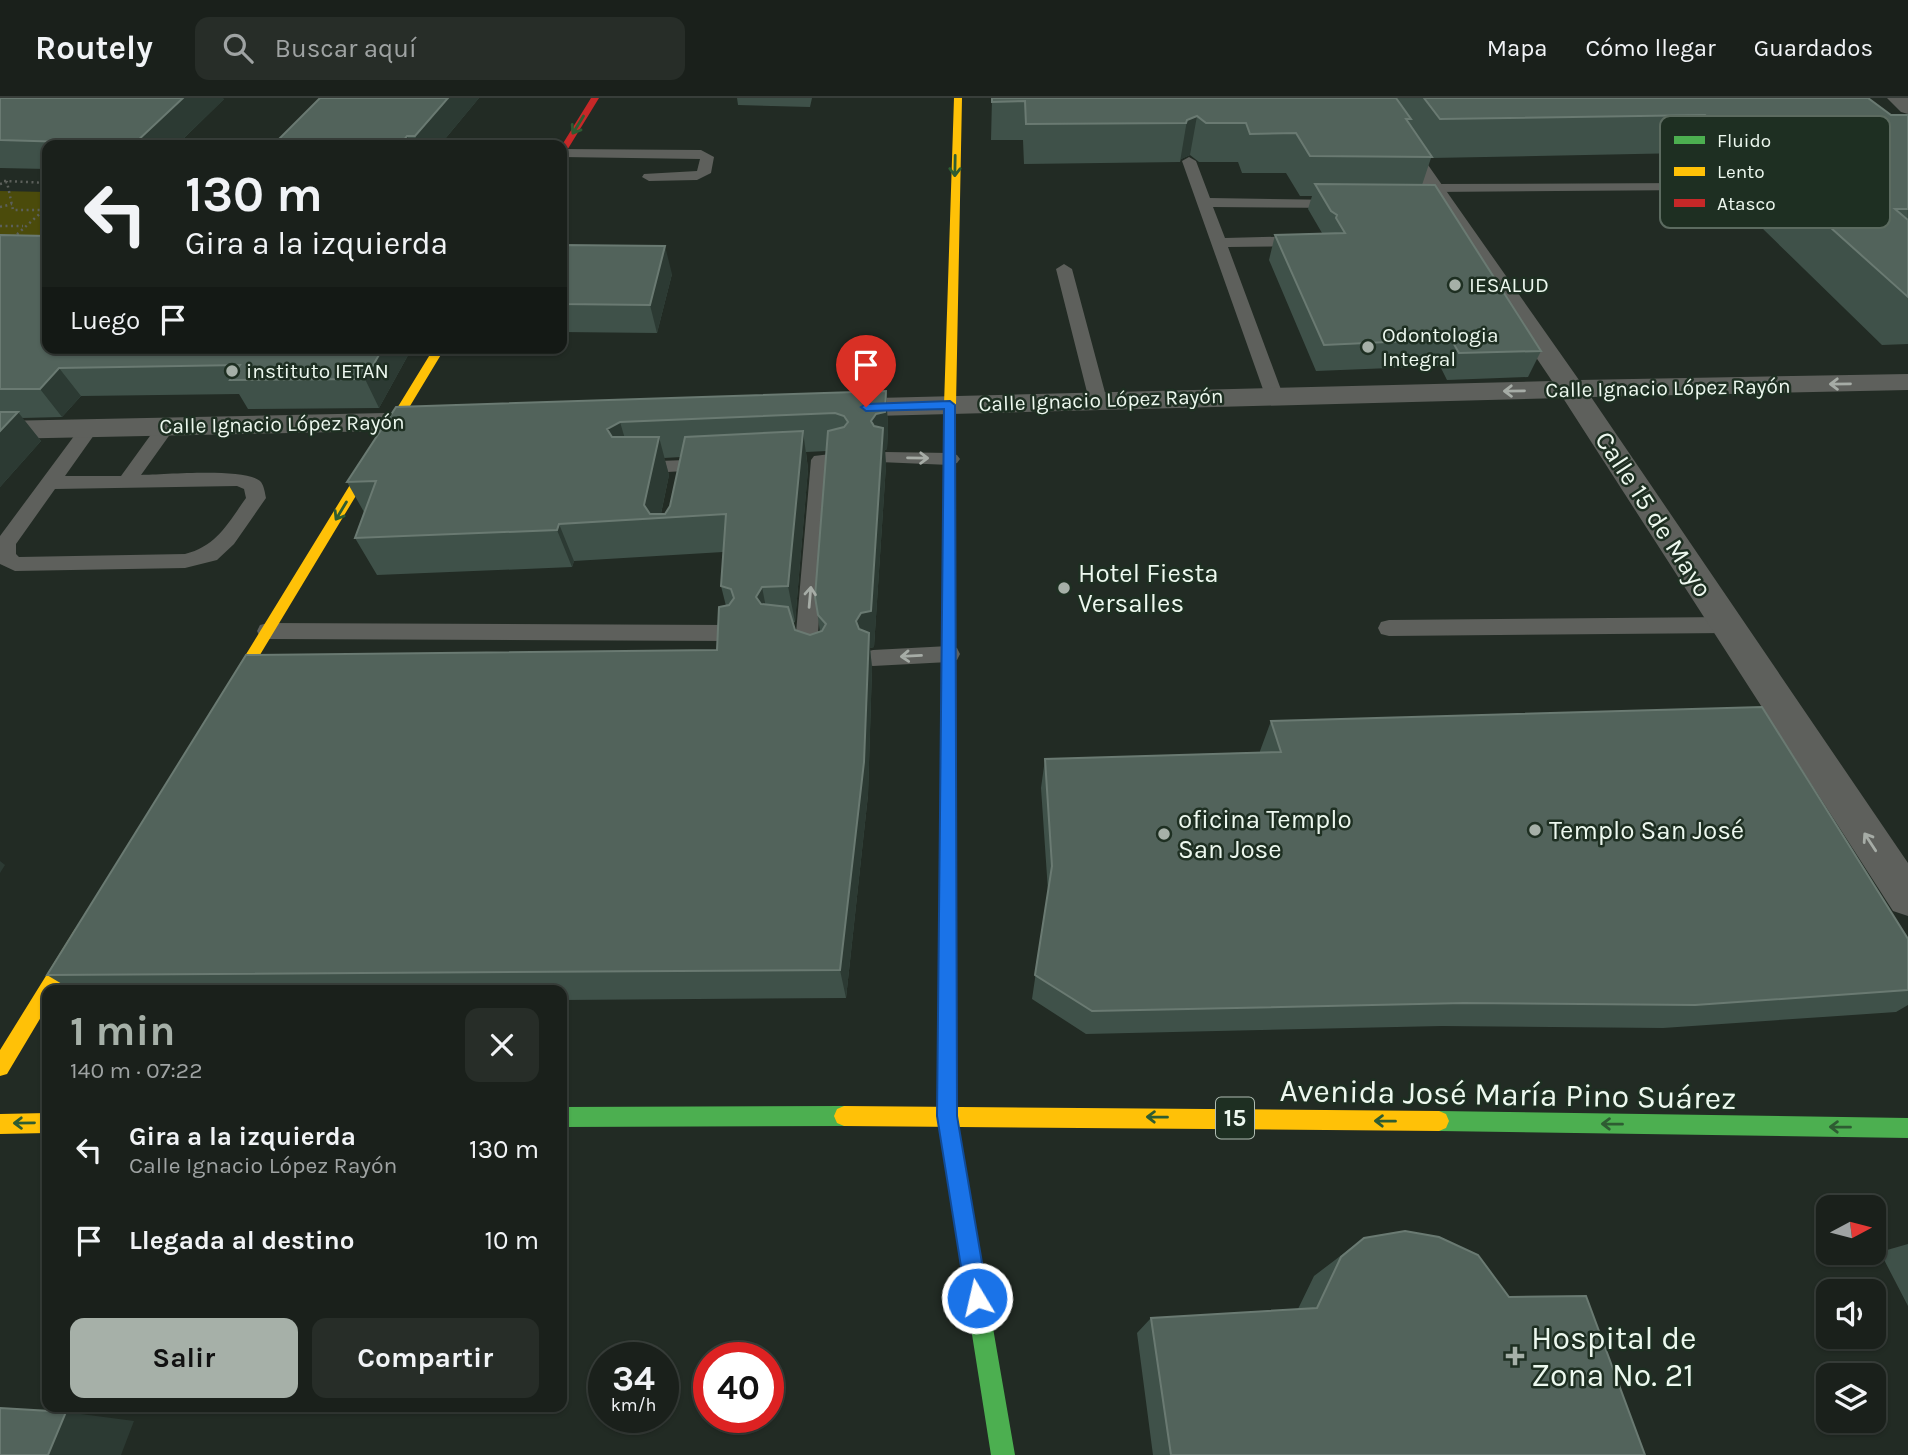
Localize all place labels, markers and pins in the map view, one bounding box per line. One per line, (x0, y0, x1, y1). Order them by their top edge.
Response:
place label: IESALUD (1469, 273, 1549, 297)
marker: IESALUD (1447, 277, 1463, 293)
place label: Odontologia Integral (1382, 323, 1499, 371)
pin (836, 335, 896, 407)
marker: Odontologia Integral (1360, 339, 1376, 355)
place label: instituto IETAN (246, 359, 389, 383)
marker: instituto IETAN (224, 363, 240, 379)
place label: Hotel Fiesta Versalles (1078, 558, 1219, 619)
marker: Hotel Fiesta Versalles (1056, 580, 1072, 596)
place label: oficina Templo San Jose (1178, 804, 1352, 865)
place label: Templo San José (1549, 815, 1744, 846)
marker: Templo San José (1527, 822, 1543, 838)
marker: oficina Templo San Jose (1156, 826, 1172, 842)
place label: Hospital de Zona No. 21 (1531, 1320, 1697, 1394)
marker: Hospital de Zona No. 21 (1505, 1346, 1525, 1366)

